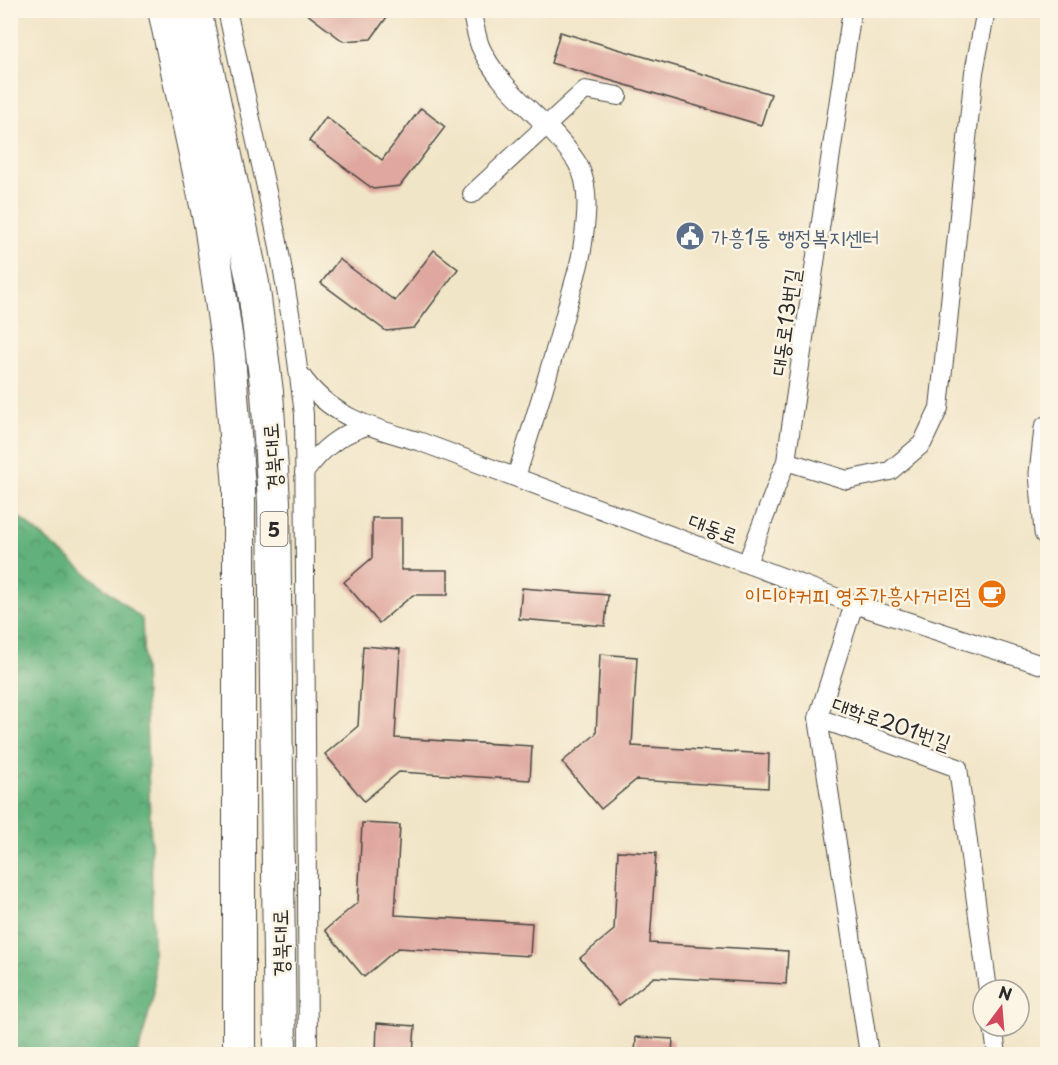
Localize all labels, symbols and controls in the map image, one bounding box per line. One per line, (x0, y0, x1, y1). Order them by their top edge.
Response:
public building icon: 가흥1동 행정복지센터 (674, 220, 706, 252)
place label: 가흥1동 행정복지센터 (711, 220, 879, 252)
street label: 대동로13번길 (761, 266, 807, 378)
street label: 경북대로 (253, 422, 289, 492)
street label: 대동로 (685, 503, 743, 551)
road number: 5 (260, 512, 288, 546)
place label: 이디야커피 영주가흥사거리점 (744, 578, 971, 610)
cafe icon: 이디야커피 영주가흥사거리점 (976, 578, 1008, 610)
street label: 대학로201번길 (828, 687, 956, 757)
street label: 경북대로 (262, 909, 296, 977)
north arrow (971, 978, 1031, 1038)
text: N (996, 979, 1015, 1006)

